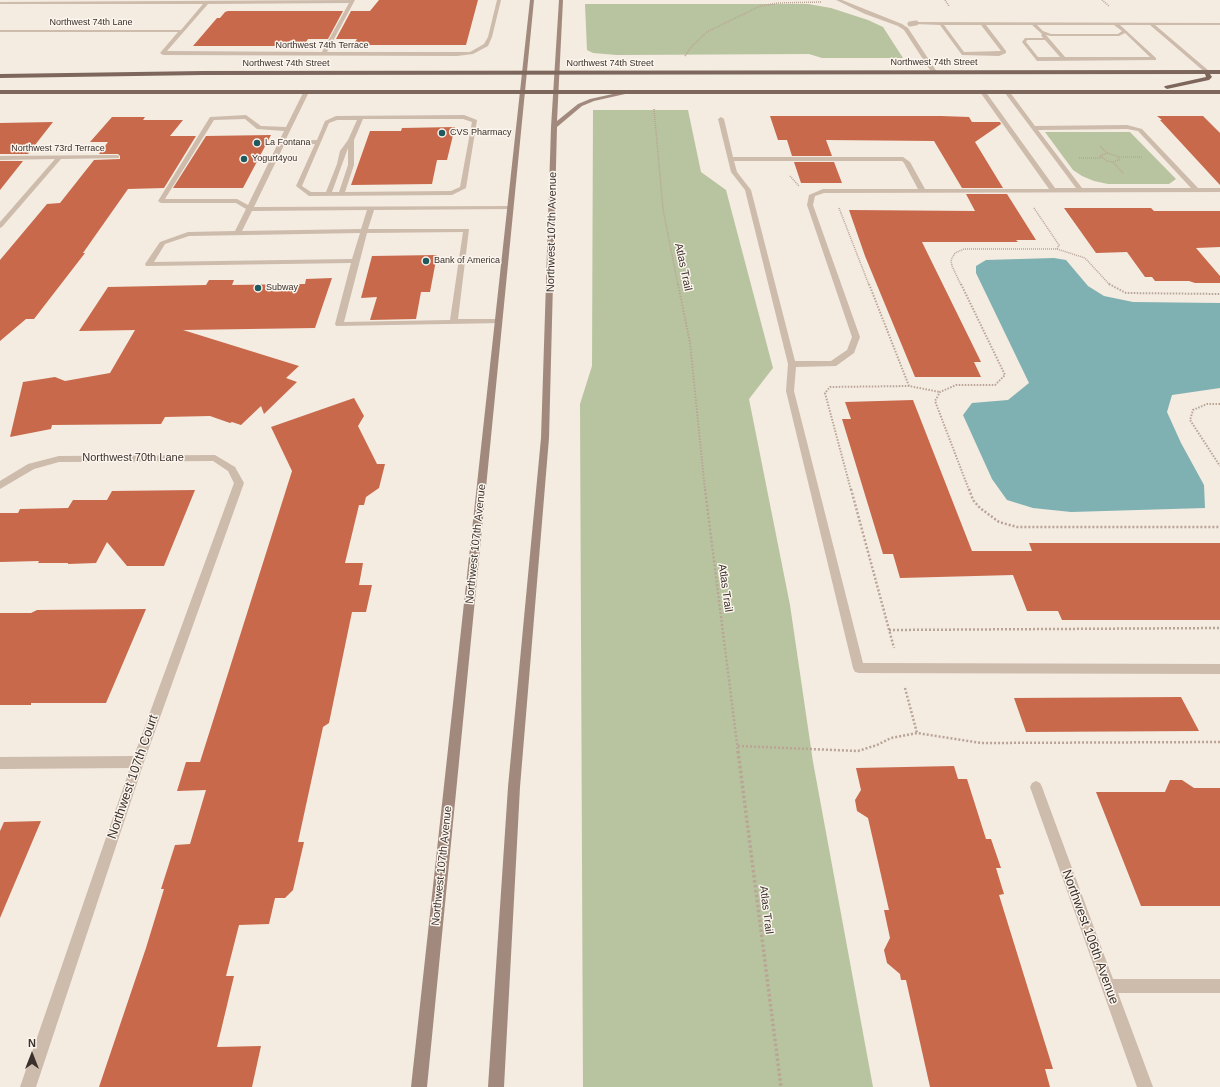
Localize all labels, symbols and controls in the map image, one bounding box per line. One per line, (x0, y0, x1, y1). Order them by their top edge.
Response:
street label: Northwest 74th Lane (49, 18, 133, 28)
street label: Northwest 74th Terrace (275, 41, 369, 51)
street label: Northwest 74th Street (890, 58, 978, 68)
street label: Northwest 74th Street (242, 59, 330, 69)
street label: Northwest 74th Street (566, 59, 654, 69)
marker: CVS Pharmacy (437, 128, 447, 138)
place label: CVS Pharmacy (450, 128, 512, 138)
marker: La Fontana (252, 138, 262, 148)
place label: La Fontana (265, 138, 311, 148)
street label: Northwest 73rd Terrace (11, 144, 105, 154)
marker: Yogurt4you (239, 154, 249, 164)
place label: Yogurt4you (252, 154, 297, 164)
street label: Northwest 107th Avenue (544, 172, 560, 292)
street label: Atlas Trail (672, 242, 694, 292)
marker: Bank of America (421, 256, 431, 266)
place label: Bank of America (434, 256, 500, 266)
marker: Subway (253, 283, 263, 293)
place label: Subway (266, 283, 298, 293)
street label: Northwest 70th Lane (82, 451, 184, 465)
street label: Northwest 107th Avenue (463, 484, 489, 604)
street label: Atlas Trail (715, 563, 735, 613)
street label: Northwest 107th Court (104, 713, 162, 841)
street label: Northwest 107th Avenue (429, 806, 455, 926)
street label: Northwest 106th Avenue (1058, 868, 1122, 1006)
street label: Atlas Trail (756, 885, 776, 935)
north arrow (12, 1035, 52, 1075)
text: N (28, 1037, 36, 1049)

